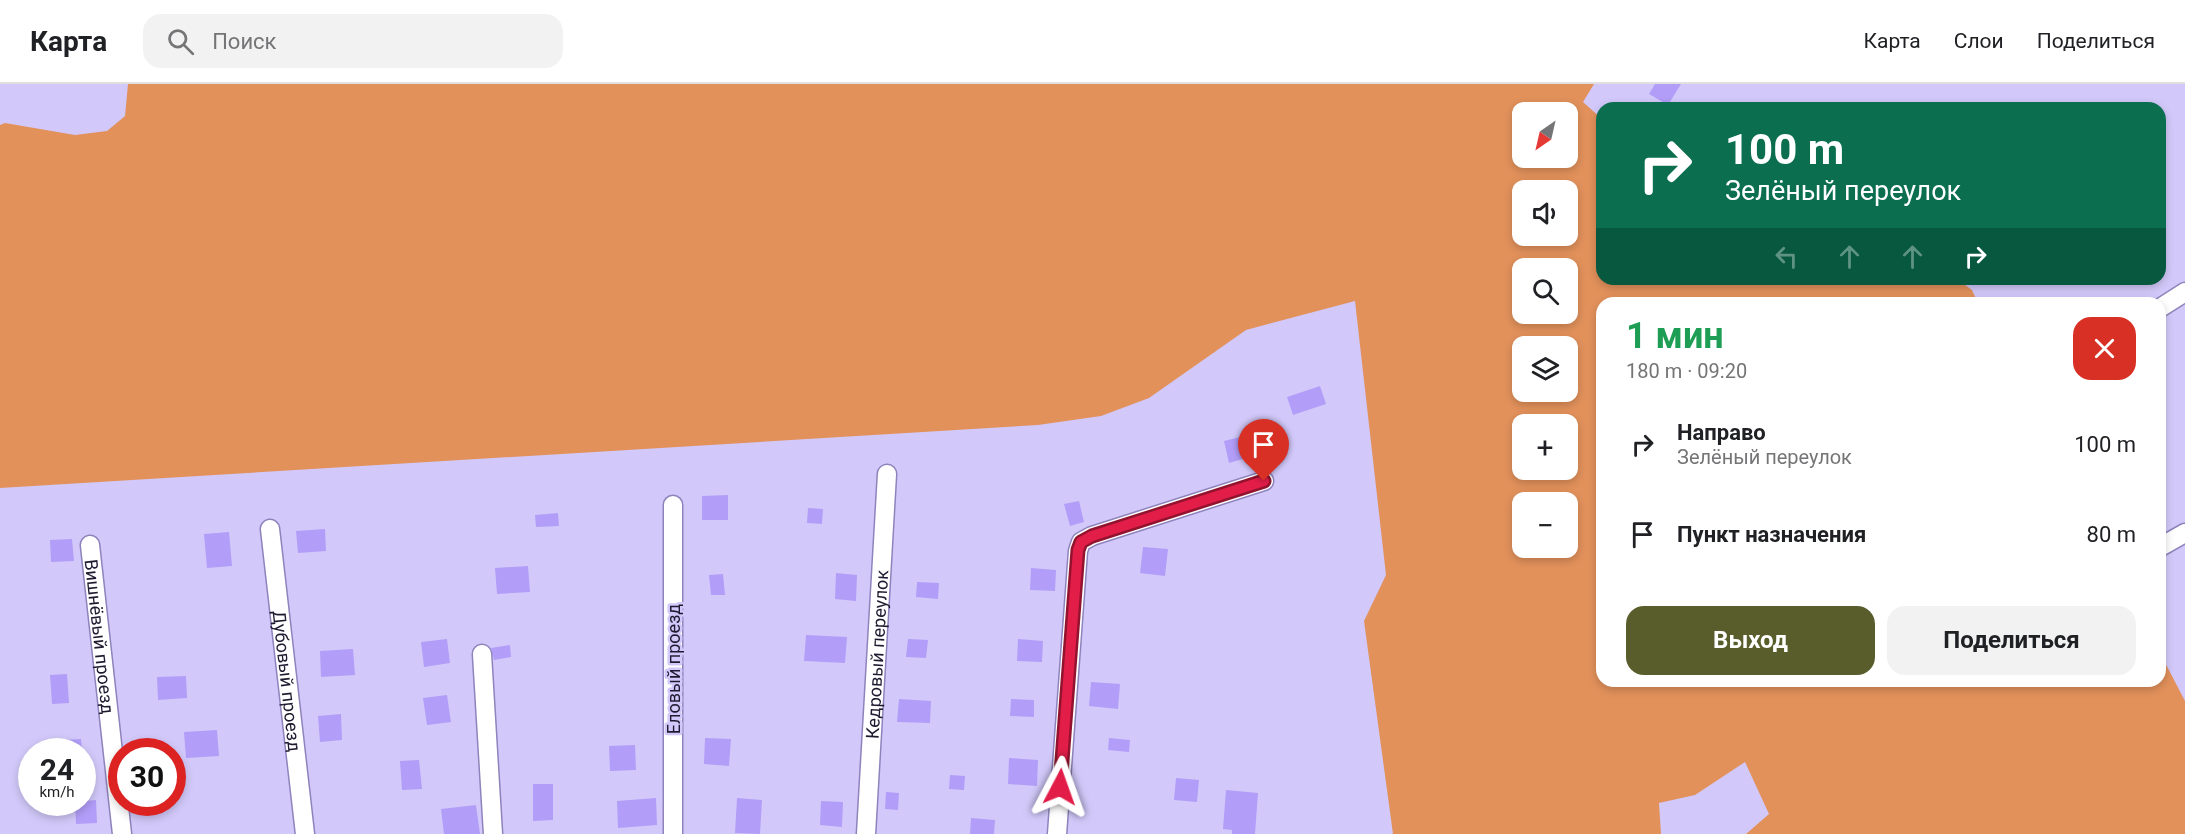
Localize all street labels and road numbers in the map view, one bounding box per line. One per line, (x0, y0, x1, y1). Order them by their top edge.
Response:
street label: Вишнёвый проезд (81, 558, 119, 715)
street label: Кедровый переулок (861, 569, 892, 739)
street label: Еловый проезд (663, 604, 684, 734)
street label: Дубовый проезд (269, 609, 306, 753)

